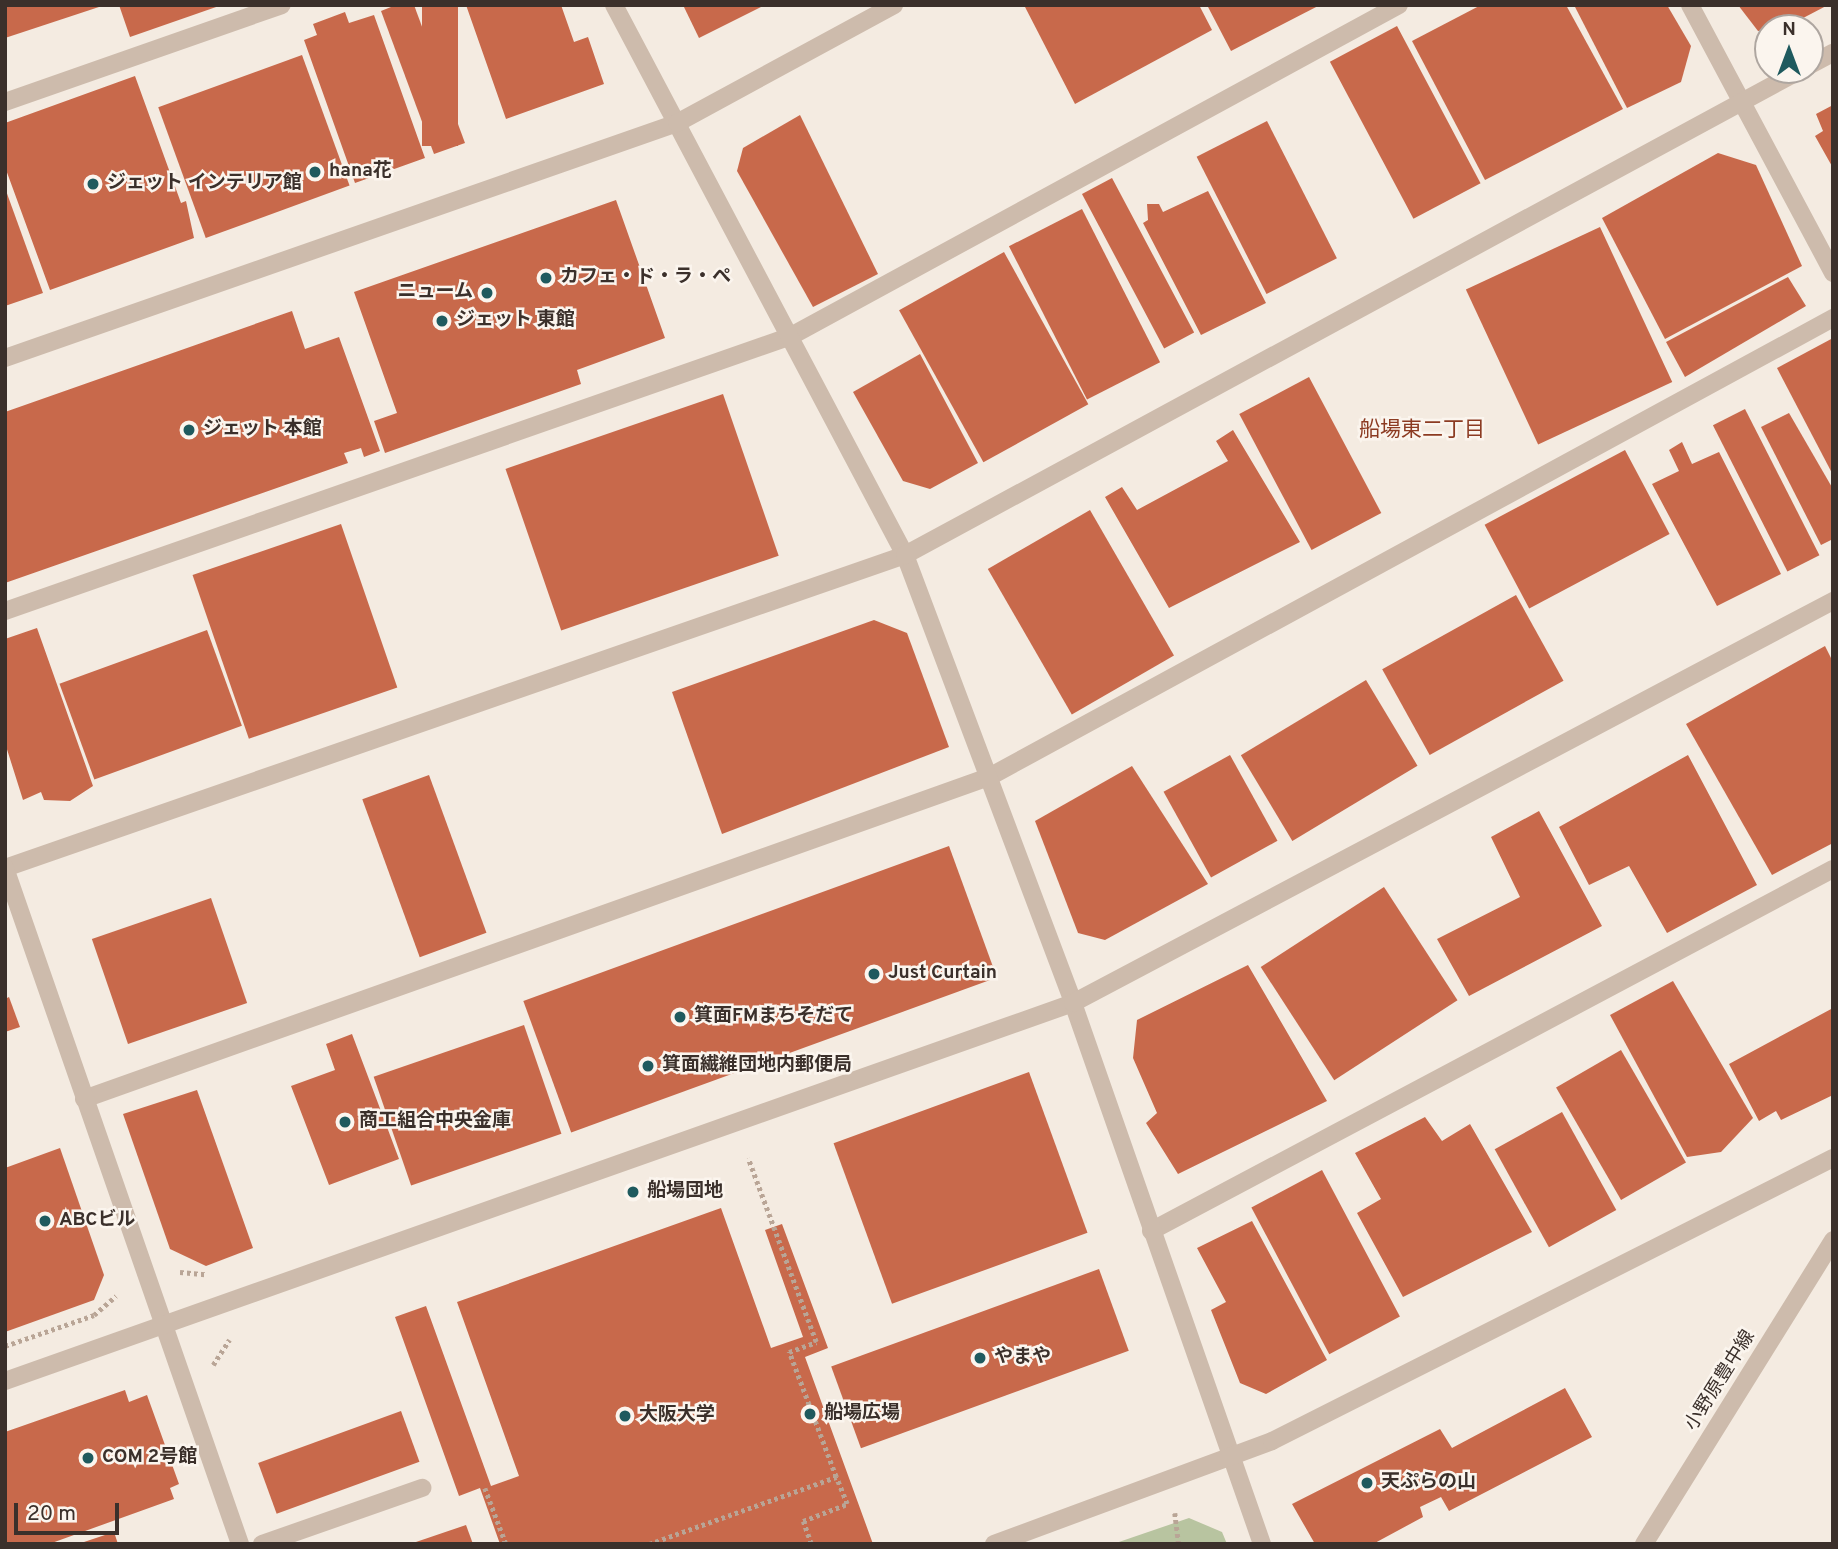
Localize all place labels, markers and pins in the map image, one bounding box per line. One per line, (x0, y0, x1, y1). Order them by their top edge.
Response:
place label: hana花 (329, 161, 392, 183)
marker: hana花 (307, 164, 323, 180)
place label: ジェット インテリア館 (107, 173, 302, 195)
marker: ジェット インテリア館 (85, 176, 101, 192)
place label: カフェ・ド・ラ・ぺ (560, 267, 731, 289)
marker: カフェ・ド・ラ・ぺ (538, 270, 554, 286)
place label: ニューム (397, 282, 473, 304)
marker: ニューム (479, 285, 495, 301)
place label: ジェット 東館 (456, 310, 575, 332)
marker: ジェット 東館 (434, 313, 450, 329)
place label: ジェット 本館 (203, 419, 322, 441)
marker: ジェット 本館 (181, 422, 197, 438)
place label: Just Curtain (888, 963, 997, 985)
marker: Just Curtain (866, 966, 882, 982)
place label: 箕面FMまちそだて (694, 1006, 853, 1028)
marker: 箕面FMまちそだて (672, 1009, 688, 1025)
place label: 箕面繊維団地内郵便局 (662, 1055, 852, 1077)
marker: 箕面繊維団地内郵便局 (640, 1058, 656, 1074)
place label: 商工組合中央金庫 (359, 1111, 511, 1133)
marker: 商工組合中央金庫 (337, 1114, 353, 1130)
place label: 船場団地 (647, 1181, 723, 1203)
marker: 船場団地 (625, 1184, 641, 1200)
place label: ABCビル (59, 1210, 135, 1232)
marker: ABCビル (37, 1213, 53, 1229)
place label: やまや (994, 1347, 1051, 1369)
marker: やまや (972, 1350, 988, 1366)
place label: 船場広場 (824, 1403, 900, 1425)
place label: 大阪大学 (639, 1405, 715, 1427)
marker: 船場広場 (802, 1406, 818, 1422)
marker: 大阪大学 (617, 1408, 633, 1424)
place label: COM 2号館 (102, 1447, 197, 1469)
marker: COM 2号館 (80, 1450, 96, 1466)
place label: 天ぷらの山 (1381, 1472, 1476, 1494)
marker: 天ぷらの山 (1359, 1475, 1375, 1491)

